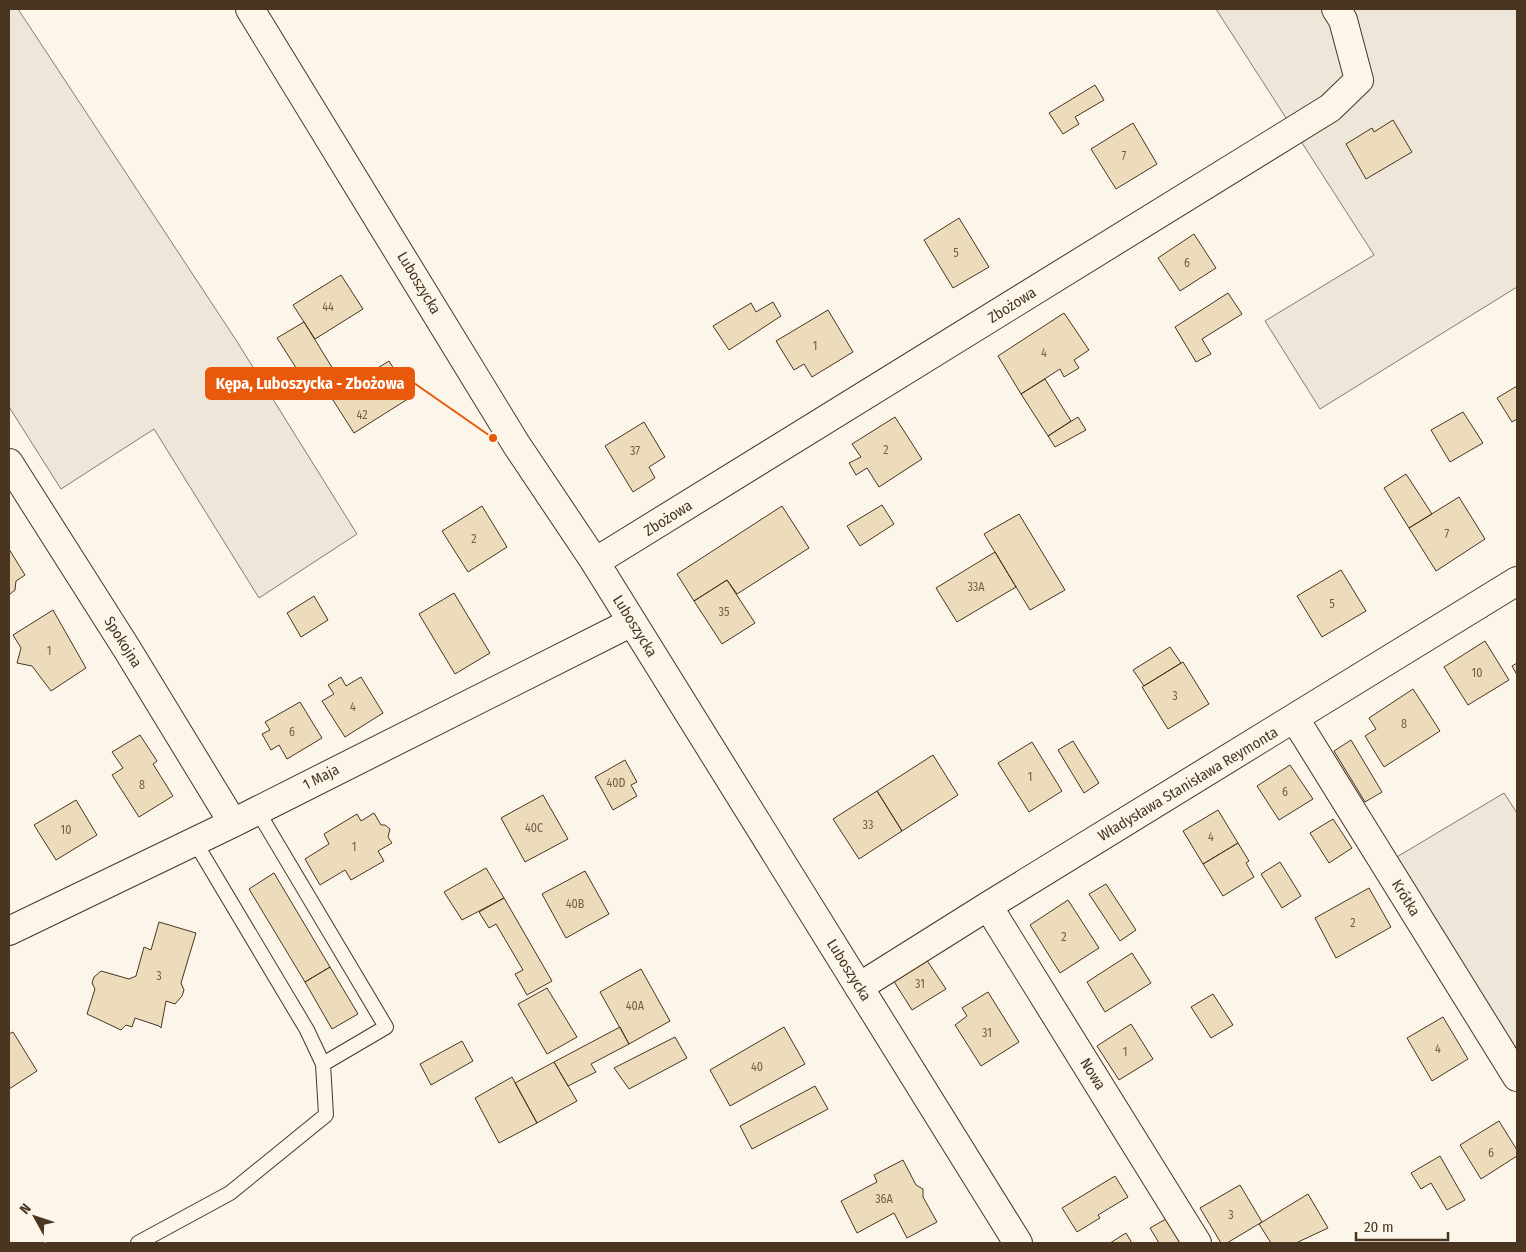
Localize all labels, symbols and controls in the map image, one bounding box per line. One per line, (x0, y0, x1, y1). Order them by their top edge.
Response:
house number: 7 (1122, 149, 1127, 163)
house number: 5 (953, 246, 959, 260)
street label: Luboszycka (393, 249, 445, 317)
house number: 6 (1184, 256, 1190, 270)
street label: Zbożowa (985, 283, 1039, 327)
house number: 44 (322, 300, 334, 314)
house number: 1 (813, 339, 817, 353)
house number: 4 (1041, 346, 1047, 360)
callout: Kępa, Luboszycka - Zbożowa (206, 368, 414, 399)
text: Kępa, Luboszycka - Zbożowa (216, 374, 404, 393)
house number: 42 (357, 408, 367, 422)
house number: 2 (883, 443, 889, 457)
house number: 37 (630, 444, 640, 458)
street label: Zbożowa (641, 496, 695, 540)
house number: 7 (1445, 527, 1450, 541)
house number: 2 (471, 532, 477, 546)
house number: 33A (967, 580, 985, 594)
street label: Luboszycka (609, 592, 661, 660)
house number: 5 (1329, 597, 1335, 611)
house number: 35 (719, 605, 730, 619)
street label: Spokojna (100, 613, 146, 671)
house number: 1 (47, 644, 51, 658)
house number: 10 (1472, 666, 1482, 680)
house number: 3 (1172, 689, 1178, 703)
house number: 4 (350, 700, 356, 714)
house number: 8 (1401, 717, 1407, 731)
street label: Władysława Stanisława Reymonta (1095, 723, 1281, 845)
house number: 6 (289, 725, 295, 739)
street label: 1 Maja (300, 760, 342, 794)
house number: 1 (1028, 770, 1032, 784)
house number: 40D (606, 776, 626, 790)
house number: 8 (139, 778, 145, 792)
house number: 6 (1282, 785, 1288, 799)
house number: 33 (863, 818, 873, 832)
house number: 40C (525, 821, 543, 835)
house number: 10 (61, 823, 71, 837)
house number: 4 (1208, 830, 1214, 844)
house number: 1 (352, 840, 356, 854)
street label: Krótka (1388, 876, 1424, 920)
house number: 40B (566, 897, 585, 911)
house number: 2 (1350, 916, 1356, 930)
house number: 2 (1061, 930, 1067, 944)
street label: Luboszycka (823, 936, 875, 1004)
house number: 3 (156, 969, 162, 983)
house number: 31 (915, 977, 925, 991)
house number: 40A (626, 999, 645, 1013)
house number: 31 (982, 1026, 992, 1040)
house number: 4 (1435, 1042, 1441, 1056)
house number: 1 (1123, 1045, 1127, 1059)
street label: Nowa (1076, 1055, 1110, 1093)
house number: 40 (751, 1060, 763, 1074)
house number: 6 (1488, 1146, 1494, 1160)
north arrow (10, 1192, 60, 1242)
house number: 36A (875, 1192, 894, 1206)
text: N (16, 1200, 35, 1218)
house number: 3 (1228, 1208, 1234, 1222)
scale bar (1356, 1210, 1448, 1242)
text: 20 m (1364, 1218, 1394, 1236)

